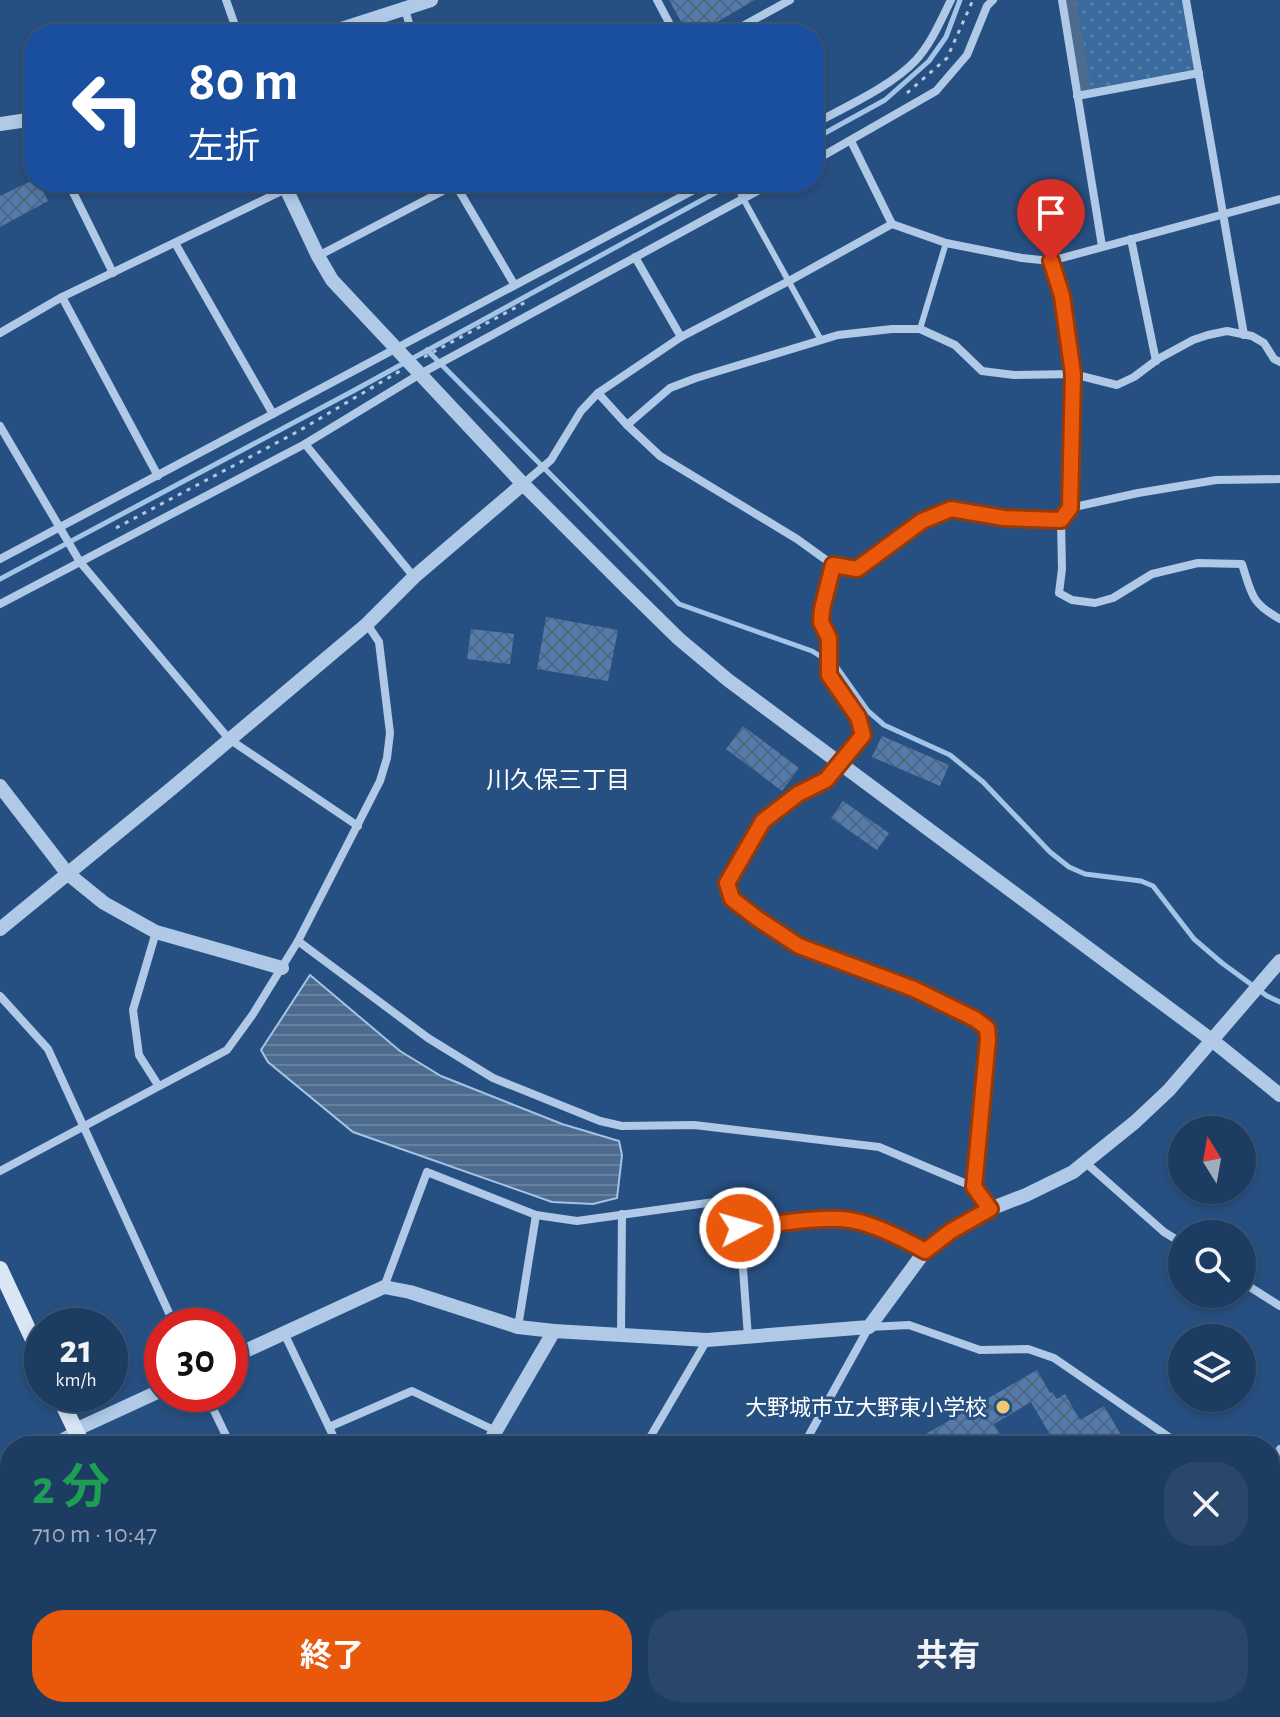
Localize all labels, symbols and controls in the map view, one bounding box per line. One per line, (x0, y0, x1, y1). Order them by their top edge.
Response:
text: 80 m (188, 54, 298, 110)
icon: left (56, 56, 160, 160)
text: 左折 (188, 129, 260, 165)
pin (1017, 179, 1085, 261)
icon: arrive (1029, 191, 1073, 235)
district label: 川久保三丁目 (486, 767, 630, 793)
north arrow (1168, 1116, 1256, 1204)
map controls (1168, 1116, 1256, 1412)
position arrow (698, 1186, 782, 1270)
button: search (1168, 1220, 1256, 1308)
speed limit sign: 30 (144, 1308, 248, 1412)
button: layers (1168, 1324, 1256, 1412)
text: 21 (59, 1330, 93, 1370)
text: km/h (55, 1370, 97, 1390)
place label: 大野城市立大野東小学校 (745, 1396, 987, 1419)
marker: 大野城市立大野東小学校 (994, 1398, 1012, 1416)
button: close (1164, 1462, 1248, 1546)
text: 2 分 (32, 1465, 110, 1513)
text: 710 m · 10:47 (32, 1521, 157, 1547)
button: 終了 (32, 1610, 632, 1702)
button: 共有 (648, 1610, 1248, 1702)

